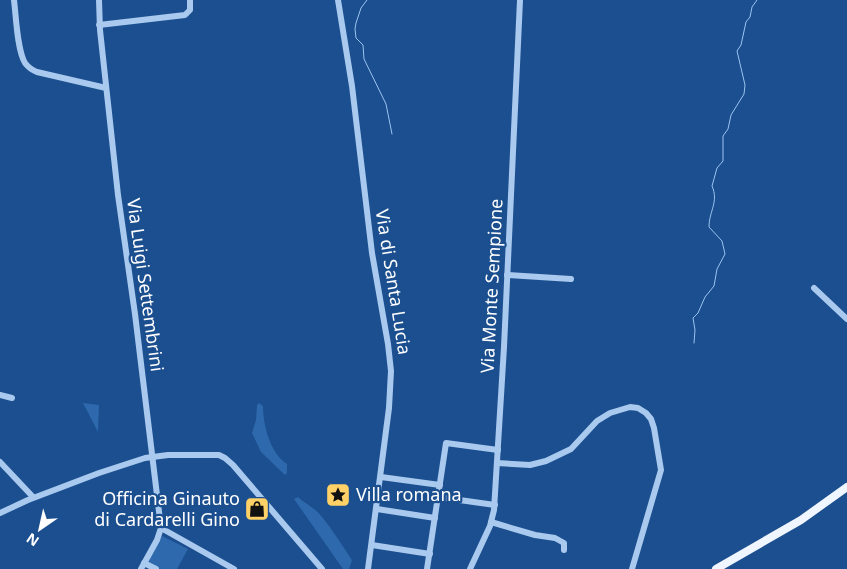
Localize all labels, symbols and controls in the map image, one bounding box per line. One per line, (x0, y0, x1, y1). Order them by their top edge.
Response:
street label: Via Luigi Settembrini (122, 197, 170, 373)
street label: Via Monte Sempione (474, 198, 508, 374)
street label: Via di Santa Lucia (371, 207, 417, 356)
place icon: Villa romana (325, 482, 351, 508)
place label: Villa romana (356, 482, 462, 506)
place label: Officina Ginauto di Cardarelli Gino (94, 486, 240, 531)
shop icon: Officina Ginauto di Cardarelli Gino (244, 496, 270, 522)
north arrow (15, 504, 65, 554)
text: N (22, 529, 42, 551)

